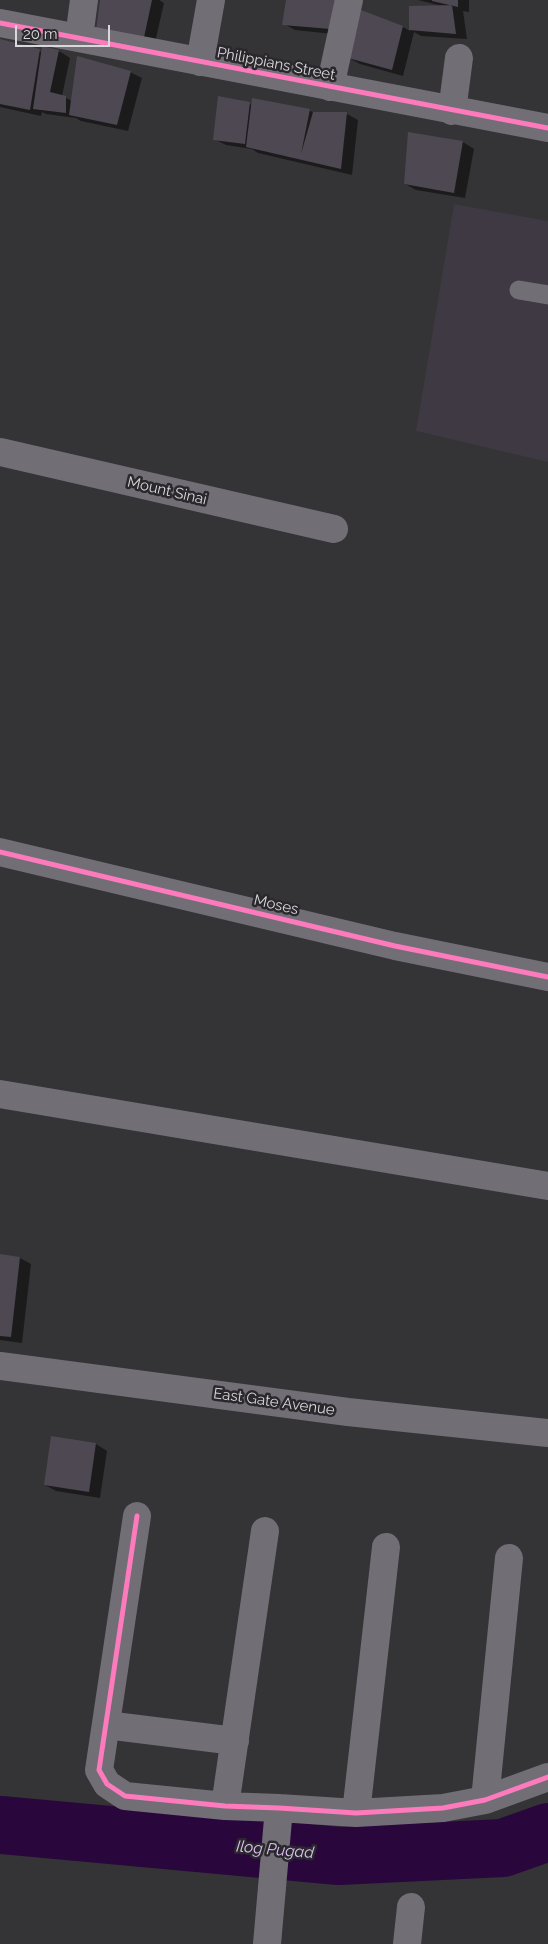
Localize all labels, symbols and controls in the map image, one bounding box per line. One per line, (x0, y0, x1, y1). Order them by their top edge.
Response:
scale bar (18, 15, 112, 47)
text: 20 m (23, 25, 58, 43)
street label: Philippians Street (215, 44, 337, 84)
street label: Mount Sinai (126, 473, 208, 509)
street label: Moses (252, 891, 300, 919)
street label: East Gate Avenue (212, 1385, 336, 1419)
water label: Ilog Pugad (235, 1837, 315, 1863)

